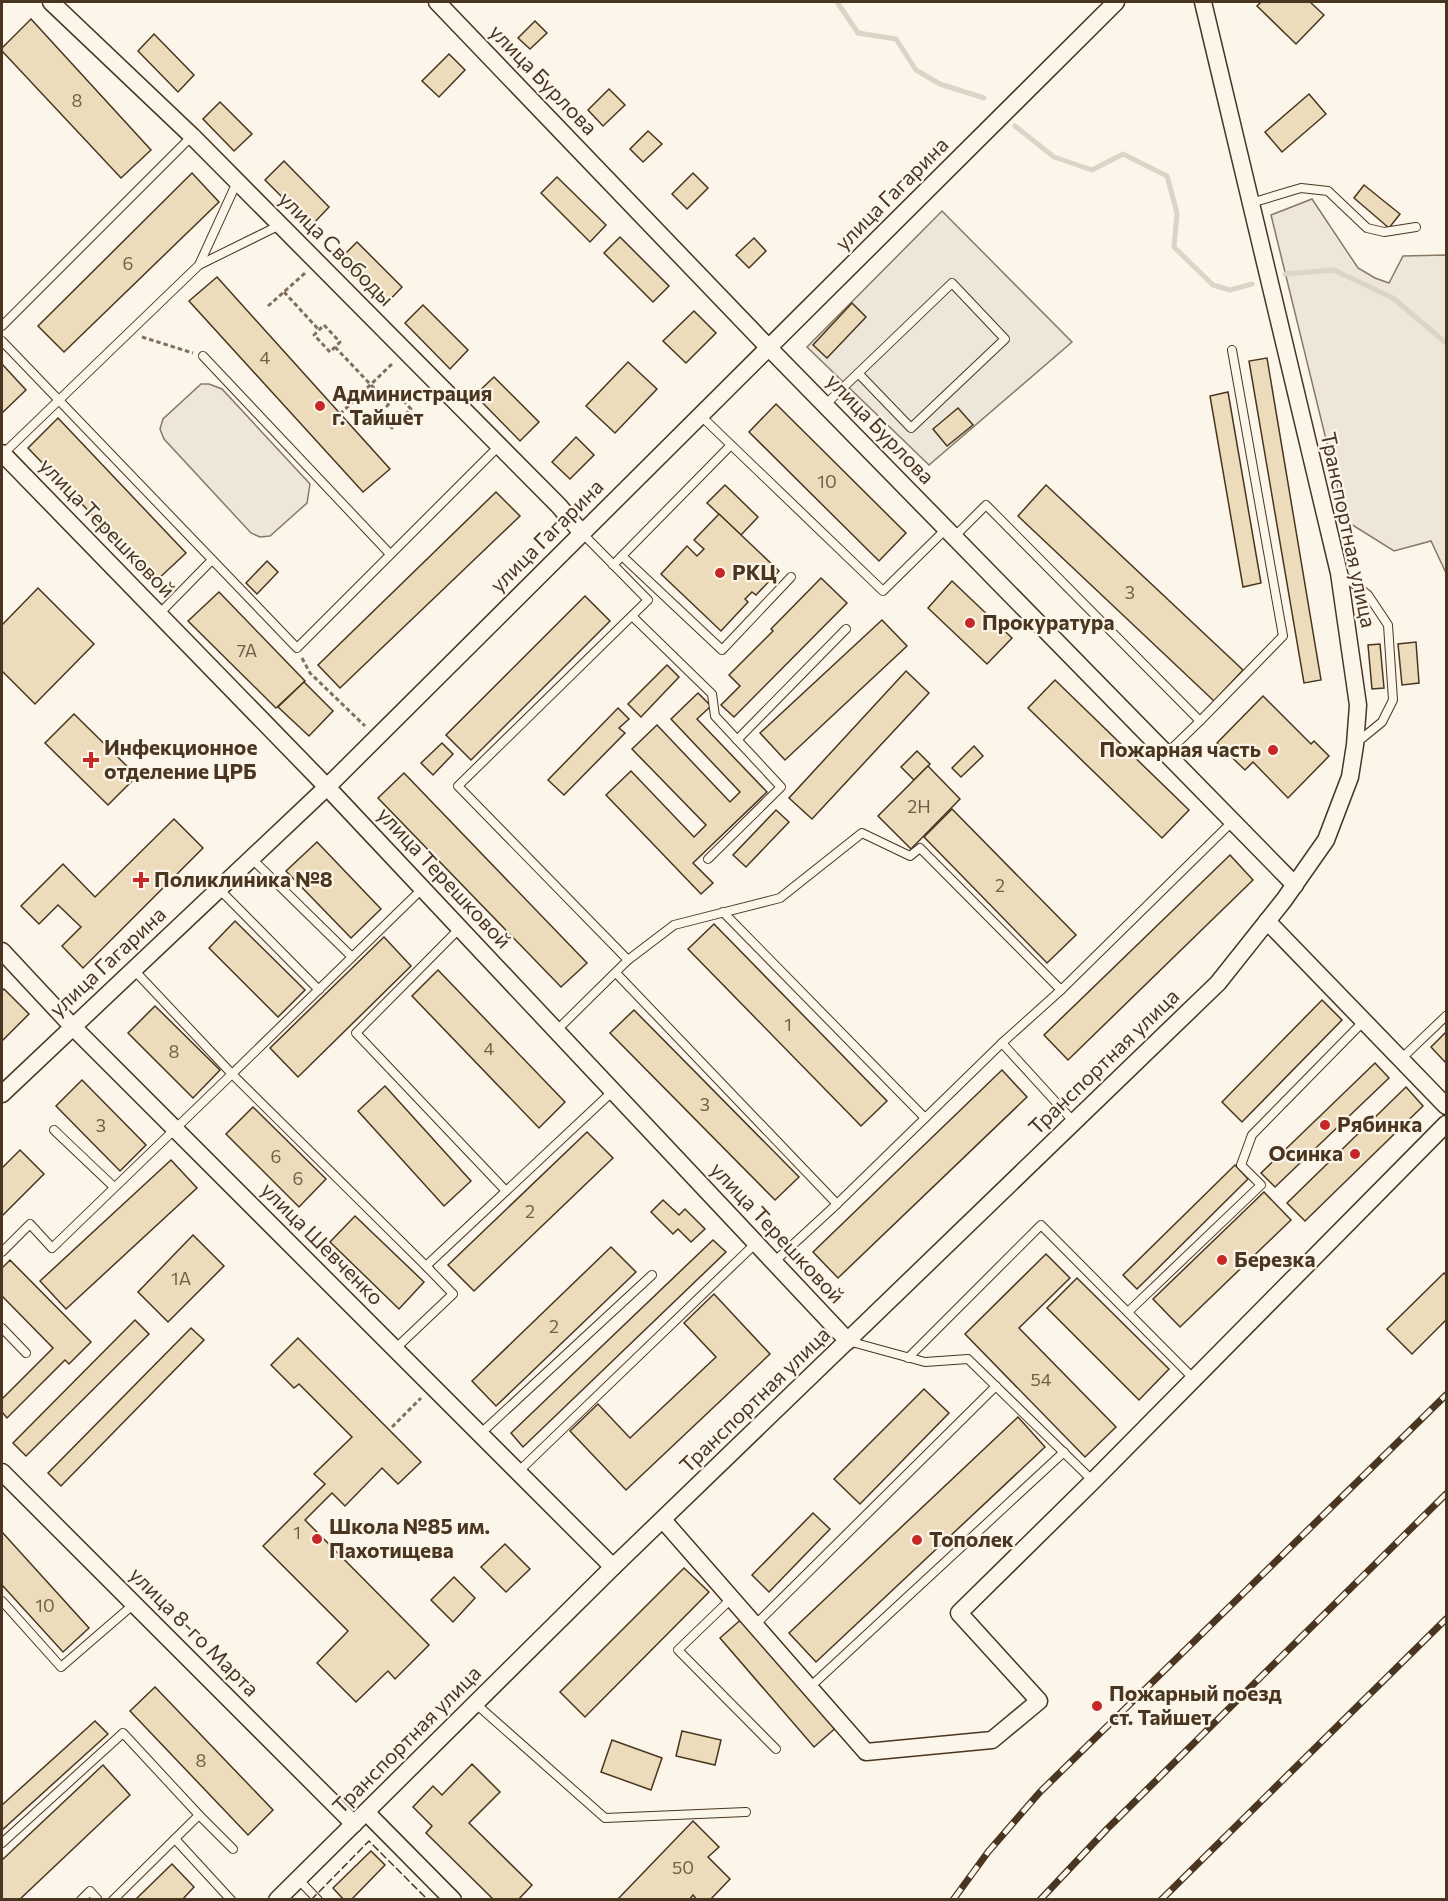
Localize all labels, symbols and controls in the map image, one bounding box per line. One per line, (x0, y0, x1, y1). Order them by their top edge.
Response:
street label: улица Бурлова (485, 18, 603, 139)
house number: 8 (72, 89, 83, 111)
street label: улица Гагарина (829, 131, 953, 255)
street label: улица Свободы (274, 185, 400, 311)
house number: 6 (123, 252, 133, 274)
house number: 4 (260, 346, 271, 368)
street label: улица Бурлова (822, 367, 940, 488)
place label: Администрация г. Тайшет (332, 380, 492, 429)
marker: Администрация г. Тайшет (313, 399, 327, 413)
street label: Транспортная улица (1317, 430, 1382, 630)
street label: улица Терешковой (35, 452, 181, 602)
house number: 10 (817, 470, 837, 492)
street label: улица Гагарина (484, 473, 608, 597)
place label: РКЦ (732, 559, 777, 584)
marker: РКЦ (713, 566, 727, 580)
house number: 3 (1125, 581, 1135, 603)
place label: Прокуратура (982, 609, 1114, 634)
marker: Прокуратура (963, 616, 977, 630)
house number: 7А (237, 639, 257, 661)
place label: Инфекционное отделение ЦРБ (104, 734, 257, 783)
place label: Пожарная часть (1099, 736, 1261, 761)
marker: Пожарная часть (1266, 743, 1280, 757)
marker: Инфекционное отделение ЦРБ (82, 751, 100, 769)
house number: 2Н (907, 795, 931, 817)
street label: улица Терешковой (373, 801, 517, 953)
place label: Поликлиника №8 (154, 866, 333, 891)
marker: Поликлиника №8 (132, 871, 150, 889)
house number: 2 (995, 874, 1005, 896)
street label: улица Гагарина (44, 901, 170, 1021)
street label: Транспортная улица (1023, 983, 1183, 1139)
house number: 1 (784, 1013, 792, 1035)
house number: 4 (484, 1037, 495, 1059)
house number: 8 (169, 1040, 180, 1062)
house number: 3 (700, 1093, 710, 1115)
place label: Рябинка (1337, 1111, 1422, 1136)
house number: 3 (96, 1114, 106, 1136)
marker: Рябинка (1318, 1118, 1332, 1132)
place label: Осинка (1268, 1140, 1343, 1165)
house number: 6 (271, 1145, 281, 1167)
marker: Осинка (1348, 1147, 1362, 1161)
street label: улица Терешковой (706, 1156, 850, 1308)
house number: 6 (293, 1167, 303, 1189)
street label: улица Шевченко (257, 1176, 390, 1309)
house number: 2 (525, 1200, 535, 1222)
place label: Березка (1234, 1246, 1315, 1271)
marker: Березка (1215, 1253, 1229, 1267)
house number: 1А (171, 1267, 191, 1289)
house number: 2 (549, 1315, 559, 1337)
street label: Транспортная улица (674, 1321, 834, 1477)
house number: 54 (1030, 1368, 1052, 1390)
place label: Школа №85 им. Пахотищева (329, 1513, 490, 1562)
house number: 1 (293, 1521, 301, 1543)
place label: Тополек (929, 1526, 1014, 1551)
marker: Школа №85 им. Пахотищева (310, 1532, 324, 1546)
marker: Тополек (910, 1533, 924, 1547)
street label: улица 8-го Марта (125, 1561, 265, 1701)
house number: 10 (35, 1594, 55, 1616)
street label: Транспортная улица (327, 1660, 485, 1818)
place label: Пожарный поезд ст. Тайшет (1109, 1680, 1282, 1729)
marker: Пожарный поезд ст. Тайшет (1090, 1699, 1104, 1713)
house number: 8 (196, 1749, 207, 1771)
house number: 50 (672, 1856, 694, 1878)

